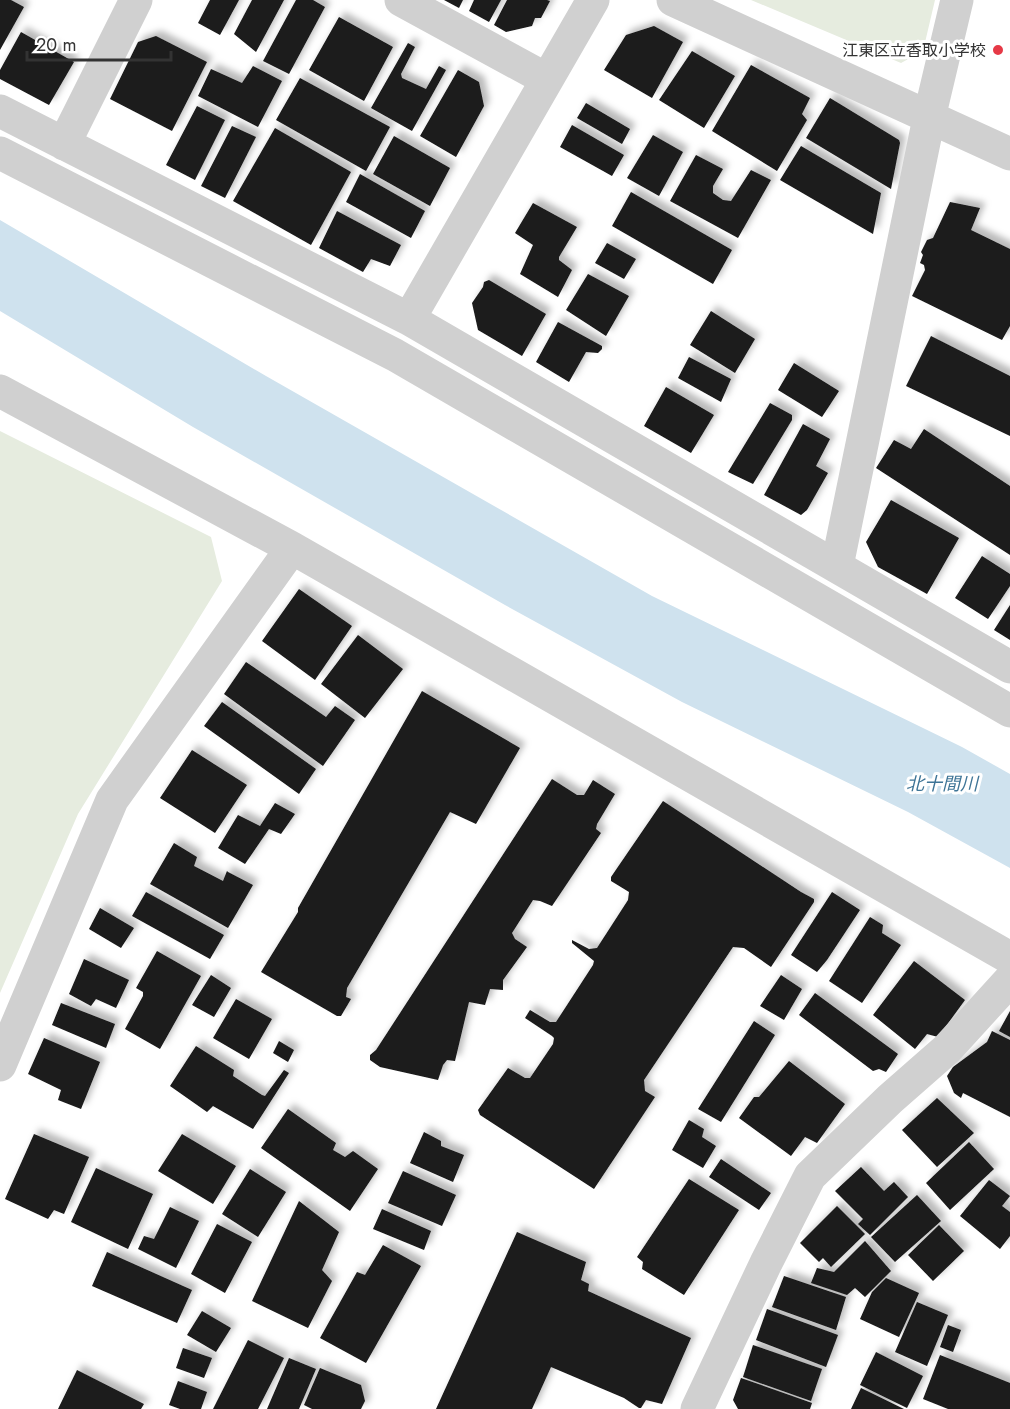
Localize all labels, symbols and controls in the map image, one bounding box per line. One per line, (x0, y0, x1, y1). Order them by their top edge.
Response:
scale bar (27, 24, 171, 62)
text: 20 m (36, 32, 76, 58)
place label: 江東区立香取小学校 (842, 39, 986, 62)
marker: 江東区立香取小学校 (991, 43, 1005, 57)
water label: 北十間川 (906, 771, 980, 797)

